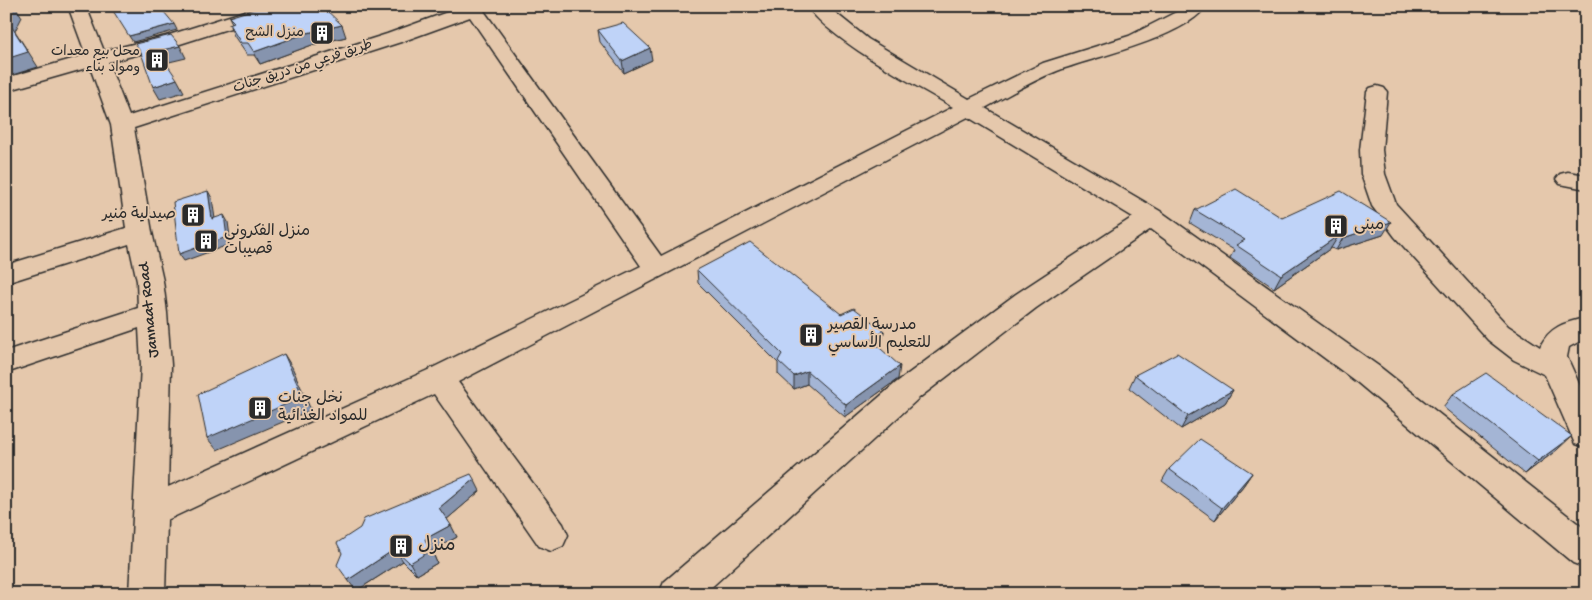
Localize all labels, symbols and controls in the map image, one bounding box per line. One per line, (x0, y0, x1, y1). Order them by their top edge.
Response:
building icon: منزل الشح (309, 20, 335, 46)
place label: منزل الشح (246, 25, 304, 42)
street label: طريق فرعي من دريق جنات (231, 36, 376, 99)
place label: محل بيع معدات ومواد بناء (51, 44, 140, 77)
building icon: محل بيع معدات ومواد بناء (144, 47, 170, 73)
building icon: صيدلية منير (180, 202, 206, 228)
place label: صيدلية منير (100, 205, 176, 225)
building icon: مبنى (1323, 213, 1349, 239)
place label: مبنى (1354, 217, 1384, 236)
place label: منزل الفكروني قصيبات (224, 223, 310, 260)
building icon: منزل الفكروني قصيبات (193, 228, 219, 254)
street label: Jannaat Road (135, 260, 164, 359)
place label: مدرسة القصير للتعليم الأساسي (826, 316, 931, 356)
building icon: مدرسة القصير للتعليم الأساسي (798, 322, 824, 348)
place label: نخل جنات للمواد الغذائية (278, 390, 367, 427)
building icon: نخل جنات للمواد الغذائية (247, 395, 273, 421)
building icon: منزل (388, 533, 414, 559)
place label: منزل (418, 535, 455, 558)

